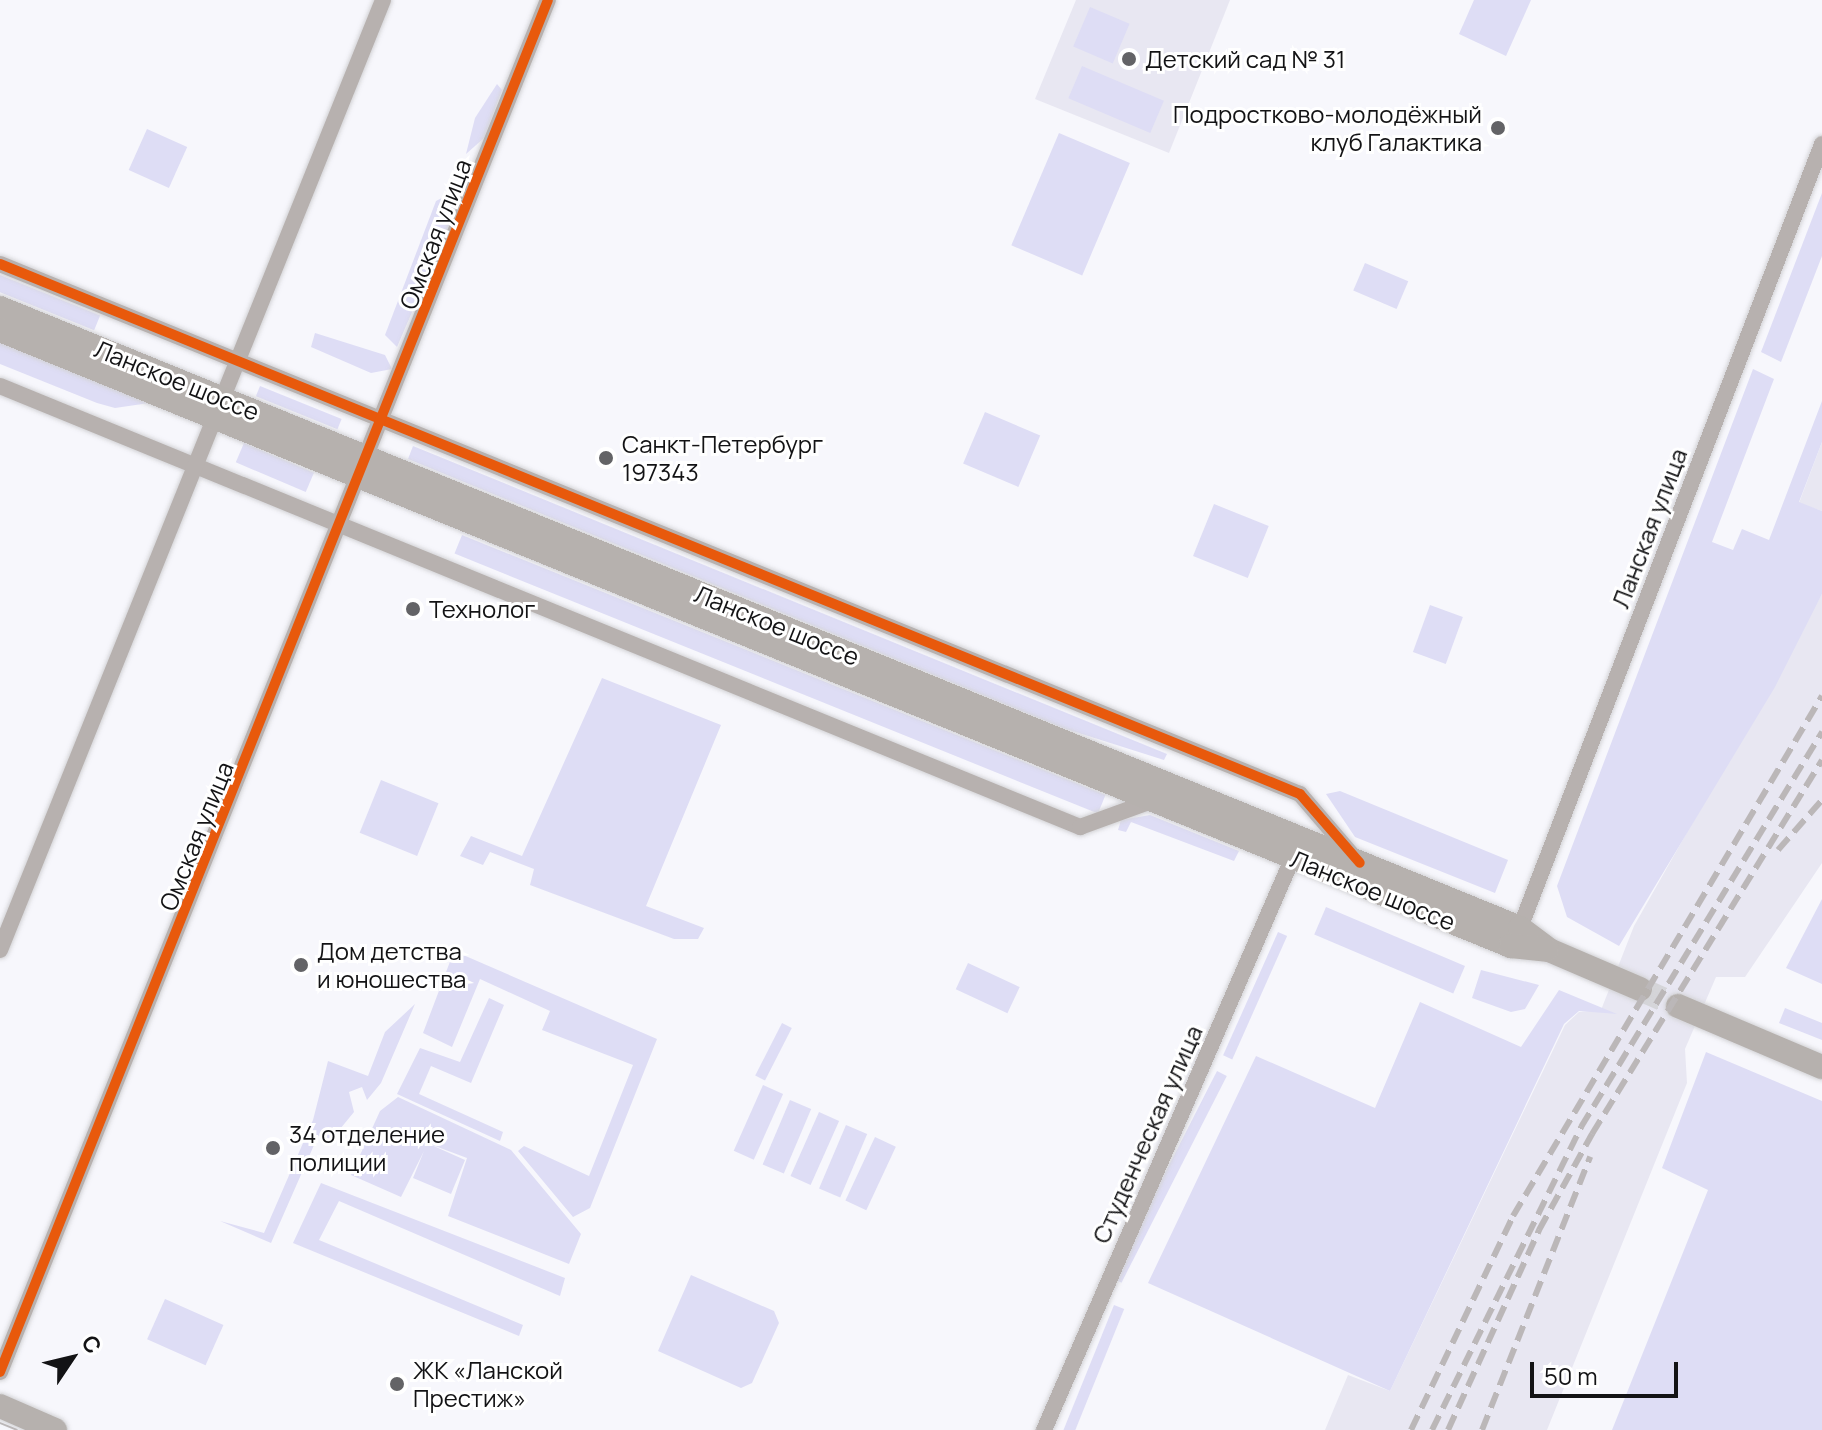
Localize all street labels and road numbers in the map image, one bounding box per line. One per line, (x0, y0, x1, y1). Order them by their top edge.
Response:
street label: Омская улица (393, 155, 477, 313)
street label: Ланское шоссе (91, 334, 263, 426)
street label: Ланская улица (1605, 444, 1693, 612)
street label: Ланское шоссе (691, 579, 863, 671)
street label: Омская улица (153, 757, 239, 915)
street label: Ланское шоссе (1287, 844, 1459, 936)
street label: Студенческая улица (1086, 1021, 1208, 1247)

